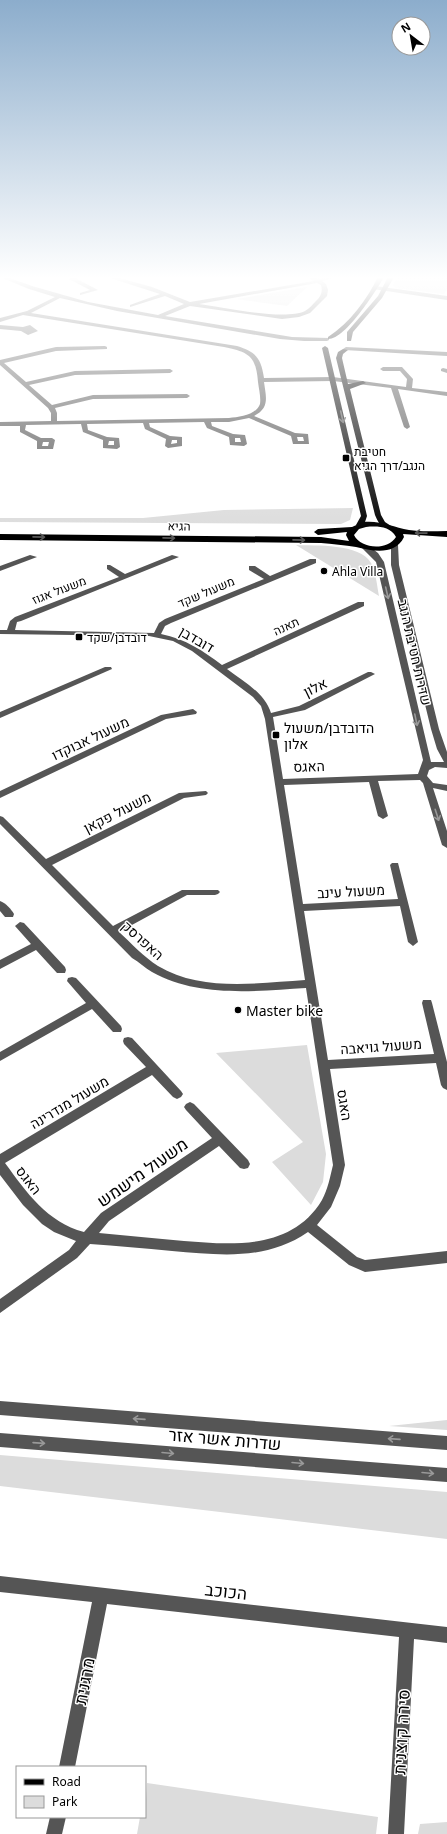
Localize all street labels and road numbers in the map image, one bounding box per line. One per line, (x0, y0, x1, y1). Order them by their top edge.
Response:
street label: הגיא (167, 517, 191, 535)
street label: משעול אגוז (29, 572, 89, 608)
street label: משעול שקד (175, 572, 237, 612)
street label: שדרות חטיבת הנגב (393, 597, 437, 707)
street label: תאנה (270, 613, 302, 639)
street label: דובדבן (176, 621, 218, 657)
street label: אלון (300, 673, 330, 701)
street label: משעול אבוקדו (48, 712, 132, 764)
street label: האגס (293, 756, 325, 776)
street label: משעול פקאן (80, 787, 154, 837)
street label: משעול עינב (317, 880, 385, 902)
street label: האפרסק (118, 916, 168, 964)
street label: משעול גויאבה (340, 1034, 422, 1058)
street label: משעול מנדרינה (26, 1071, 112, 1133)
street label: האגס (333, 1088, 357, 1122)
street label: משעול מישמש (92, 1132, 192, 1212)
street label: האגס (12, 1162, 46, 1198)
street label: שדרות אשר אזר (168, 1423, 282, 1455)
street label: הכוכב (204, 1577, 248, 1605)
street label: מרגנית (68, 1655, 100, 1707)
street label: סירה קוצנית (387, 1689, 415, 1775)

